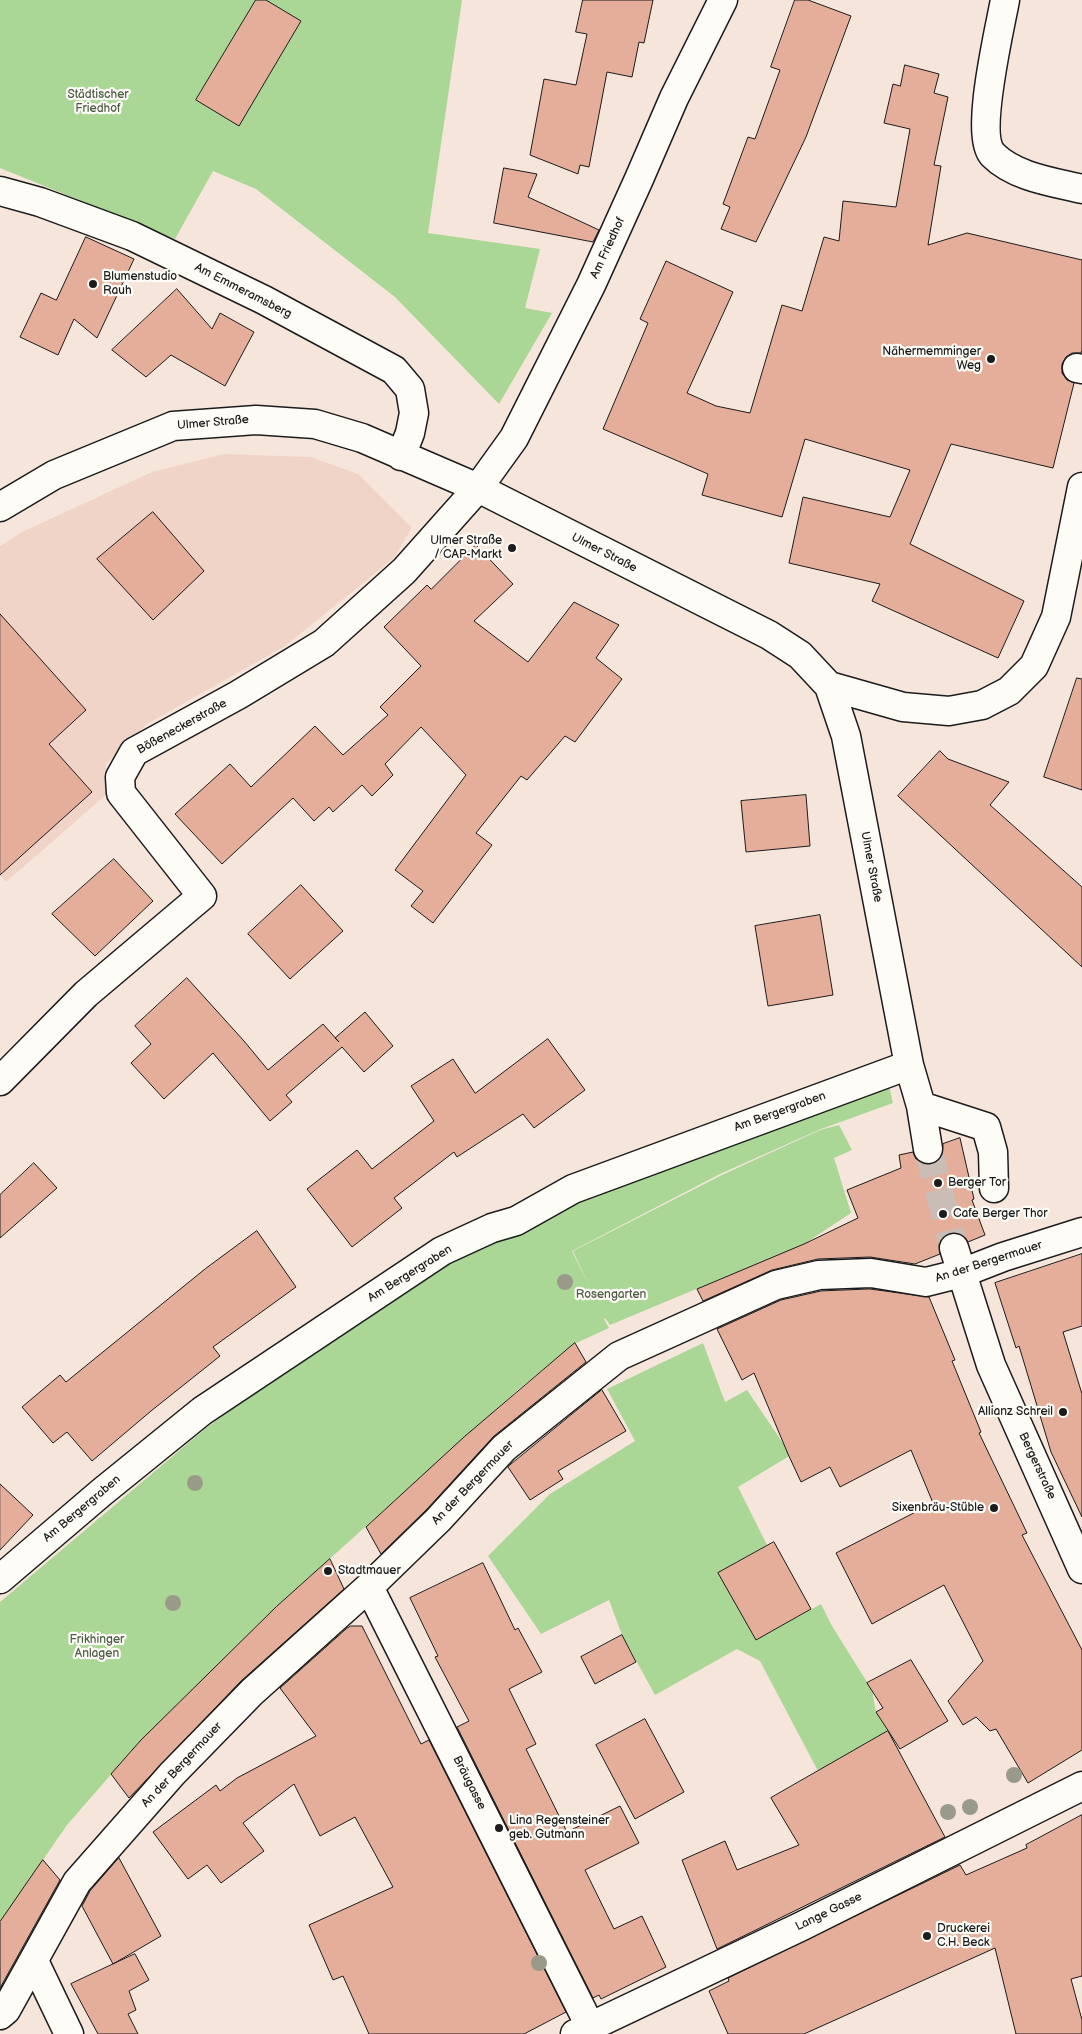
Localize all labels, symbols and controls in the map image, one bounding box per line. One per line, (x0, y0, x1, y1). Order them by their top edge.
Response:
park label: Städtischer Friedhof (67, 88, 129, 116)
street label: Am Friedhof (588, 215, 628, 281)
street label: Am Emmeramsberg (192, 260, 294, 322)
place label: Blumenstudio Rauh (103, 270, 177, 298)
marker: Blumenstudio Rauh (87, 278, 99, 290)
place label: Nähermemminger Weg (882, 345, 981, 373)
marker: Nähermemminger Weg (985, 353, 997, 365)
street label: Ulmer Straße (177, 413, 249, 433)
street label: Ulmer Straße (569, 530, 639, 576)
place label: Ulmer Straße / CAP-Markt (430, 534, 502, 562)
marker: Ulmer Straße / CAP-Markt (506, 542, 518, 554)
street label: Bößeneckerstraße (135, 696, 229, 758)
street label: Ulmer Straße (857, 830, 885, 904)
street label: Am Bergergraben (732, 1089, 828, 1135)
place label: Berger Tor (948, 1176, 1006, 1190)
marker: Berger Tor (932, 1177, 944, 1189)
place label: Cafe Berger Thor (953, 1207, 1048, 1221)
marker: Cafe Berger Thor (937, 1208, 949, 1220)
street label: An der Bergermauer (934, 1238, 1044, 1286)
street label: Am Bergergraben (365, 1242, 455, 1306)
park label: Rosengarten (576, 1288, 646, 1302)
place label: Allianz Schreil (978, 1405, 1053, 1419)
marker: Allianz Schreil (1057, 1406, 1069, 1418)
street label: Bergerstraße (1015, 1430, 1059, 1502)
street label: An der Bergermauer (429, 1438, 517, 1528)
street label: Am Bergergraben (40, 1472, 124, 1546)
place label: Sixenbräu-Stüble (892, 1501, 984, 1515)
marker: Sixenbräu-Stüble (988, 1502, 1000, 1514)
place label: Stadtmauer (338, 1564, 401, 1578)
marker: Stadtmauer (322, 1565, 334, 1577)
park label: Frikhinger Anlagen (70, 1633, 124, 1661)
street label: An der Bergermauer (139, 1719, 225, 1811)
street label: Bräugasse (449, 1754, 489, 1812)
place label: Lina Regensteiner geb. Gutmann (509, 1814, 609, 1842)
marker: Lina Regensteiner geb. Gutmann (493, 1822, 505, 1834)
street label: Lange Gasse (793, 1890, 865, 1934)
place label: Druckerei C.H. Beck (937, 1922, 990, 1950)
marker: Druckerei C.H. Beck (921, 1930, 933, 1942)

